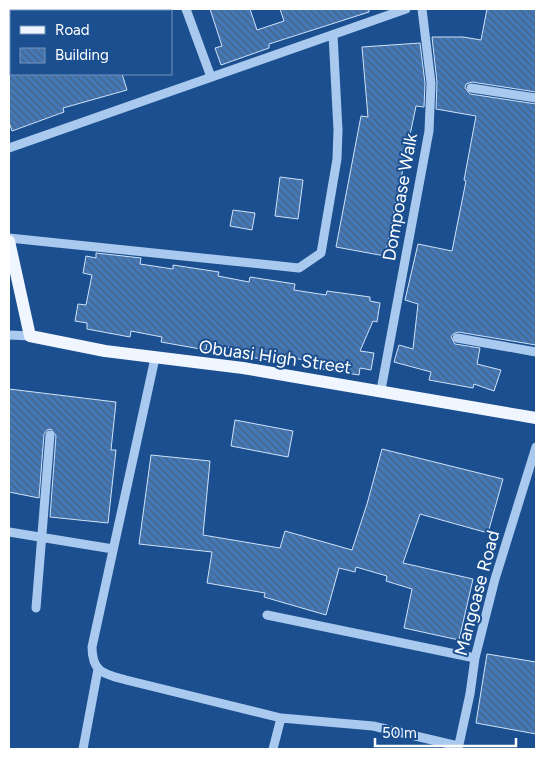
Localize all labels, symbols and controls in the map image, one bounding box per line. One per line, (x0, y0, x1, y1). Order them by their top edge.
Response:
legend (10, 10, 172, 75)
text: Road (55, 21, 90, 39)
text: Building (55, 46, 109, 64)
street label: Dompoase Walk (378, 131, 422, 263)
street label: Obuasi High Street (197, 335, 353, 379)
street label: Mangoase Road (450, 528, 504, 658)
scale bar (375, 716, 516, 748)
text: 50 m (382, 724, 417, 742)

